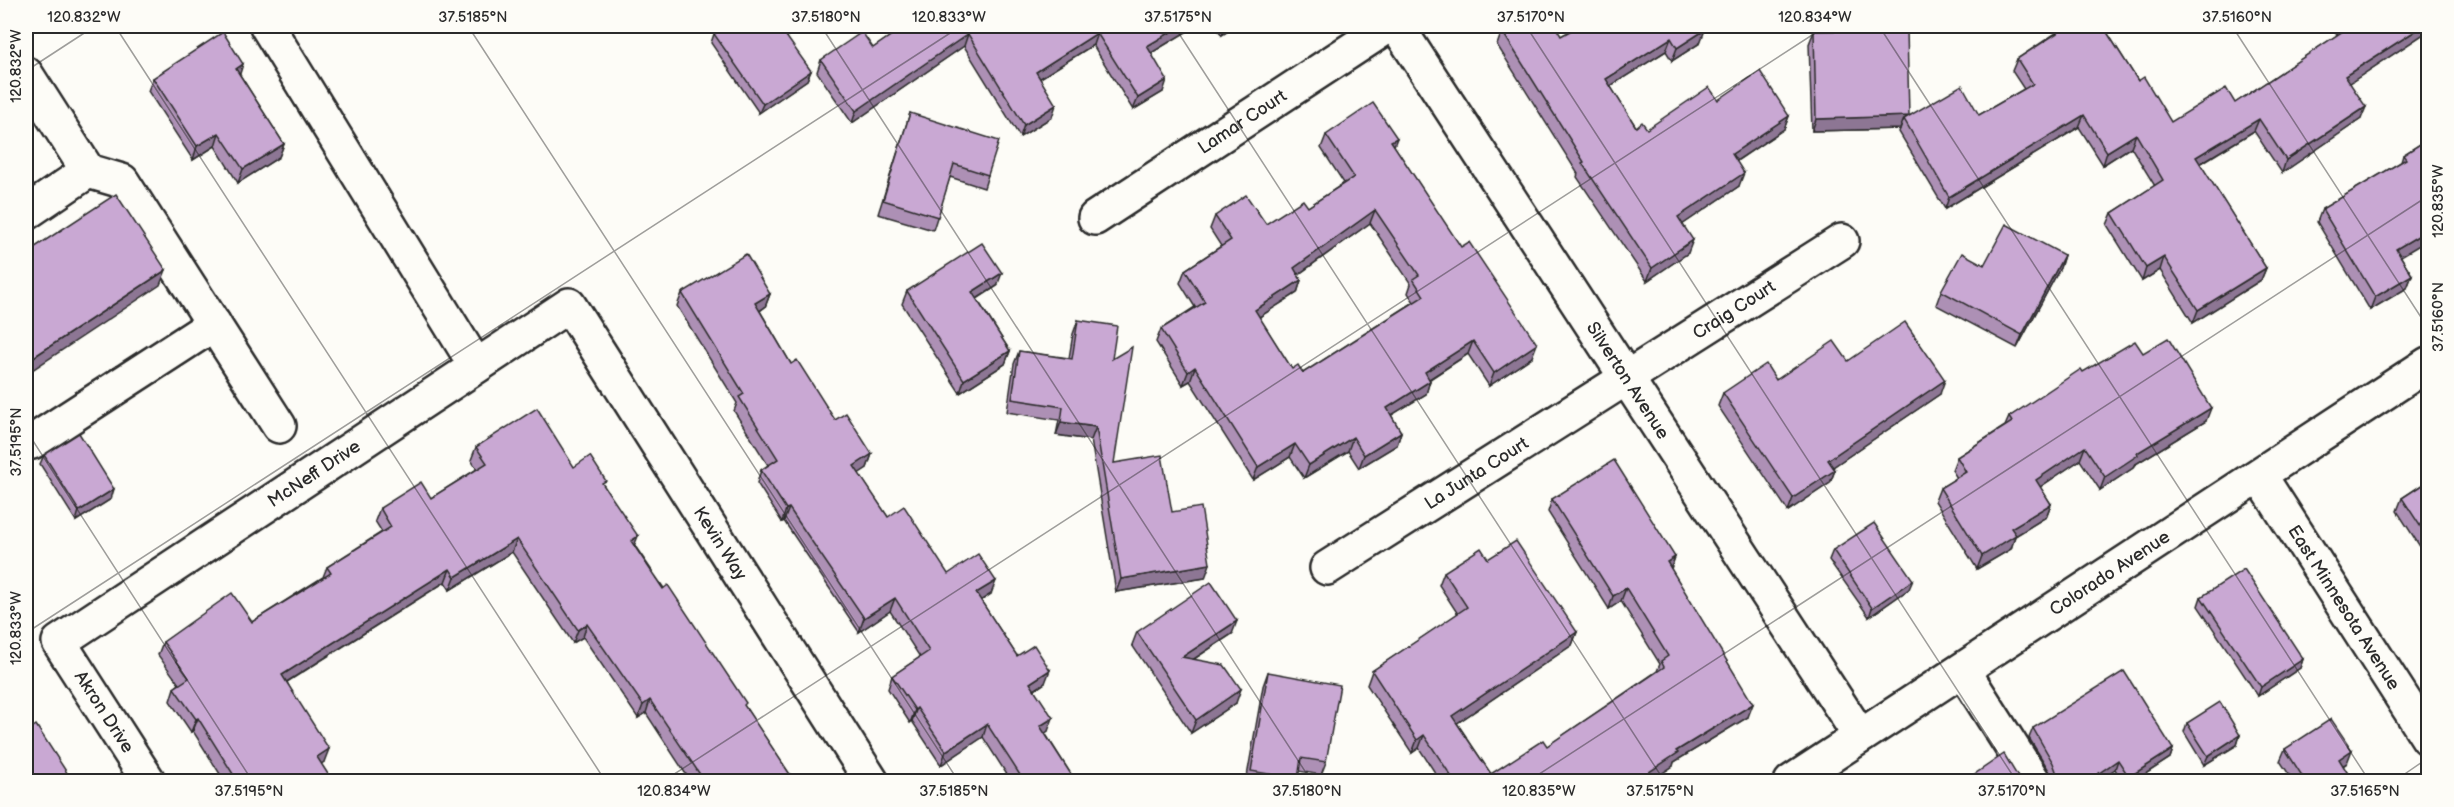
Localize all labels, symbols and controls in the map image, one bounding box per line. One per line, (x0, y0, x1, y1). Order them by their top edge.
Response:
text: 120.832°W (47, 8, 121, 27)
text: 37.5185°N (438, 8, 508, 27)
text: 37.5180°N (791, 8, 861, 27)
text: 120.833°W (912, 8, 986, 27)
text: 37.5175°N (1144, 8, 1212, 27)
text: 37.5170°N (1497, 8, 1565, 27)
text: 120.834°W (1778, 8, 1852, 27)
text: 37.5160°N (2202, 8, 2272, 27)
text: 120.832°W (7, 29, 26, 103)
street label: Lamar Court (1194, 85, 1291, 158)
text: 120.835°W (2429, 164, 2448, 238)
street label: Craig Court (1689, 275, 1780, 344)
text: 37.5160°N (2429, 282, 2448, 352)
street label: Silverton Avenue (1582, 318, 1674, 443)
text: 37.5195°N (7, 407, 26, 477)
street label: La Junta Court (1421, 432, 1533, 514)
street label: McNeff Drive (264, 435, 364, 512)
street label: Kevin Way (689, 503, 752, 585)
street label: East Minnesota Avenue (2284, 521, 2405, 694)
street label: Colorado Avenue (2046, 526, 2174, 620)
text: 120.833°W (7, 591, 26, 665)
street label: Akron Drive (70, 667, 138, 757)
text: 37.5195°N (214, 782, 284, 801)
text: 120.834°W (637, 782, 711, 801)
text: 37.5185°N (919, 782, 989, 801)
text: 37.5180°N (1272, 782, 1342, 801)
text: 120.835°W (1502, 782, 1576, 801)
text: 37.5175°N (1626, 782, 1694, 801)
text: 37.5170°N (1978, 782, 2046, 801)
text: 37.5165°N (2330, 782, 2400, 801)

